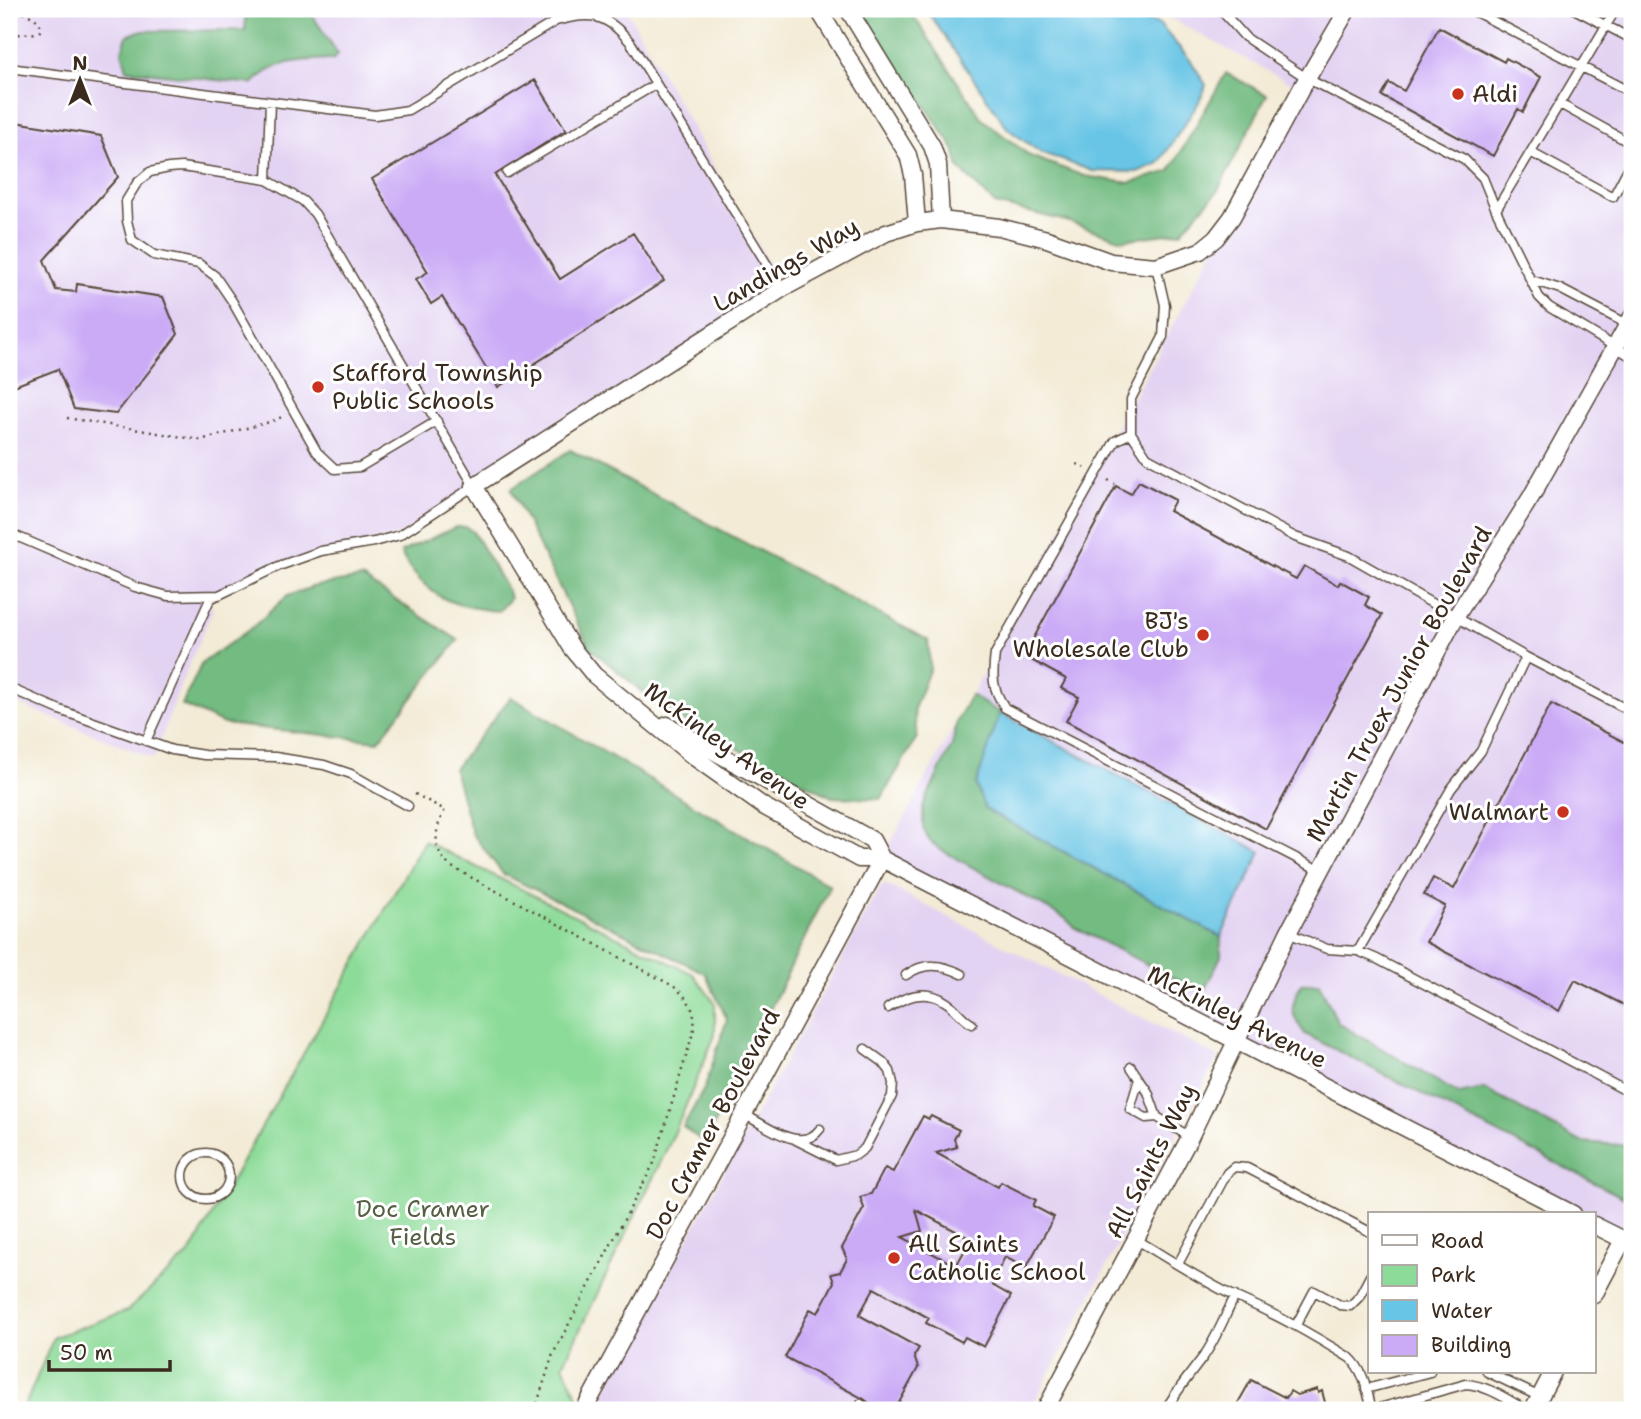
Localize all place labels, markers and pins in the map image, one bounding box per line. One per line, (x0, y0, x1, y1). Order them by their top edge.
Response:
place label: Aldi (1472, 78, 1518, 110)
marker: Aldi (1450, 86, 1466, 102)
place label: Stafford Township Public Schools (332, 357, 543, 417)
marker: Stafford Township Public Schools (310, 379, 326, 395)
place label: BJ's Wholesale Club (1013, 605, 1189, 665)
marker: BJ's Wholesale Club (1195, 627, 1211, 643)
place label: Walmart (1449, 796, 1549, 828)
marker: Walmart (1555, 804, 1571, 820)
place label: All Saints Catholic School (908, 1228, 1086, 1288)
marker: All Saints Catholic School (886, 1250, 902, 1266)

